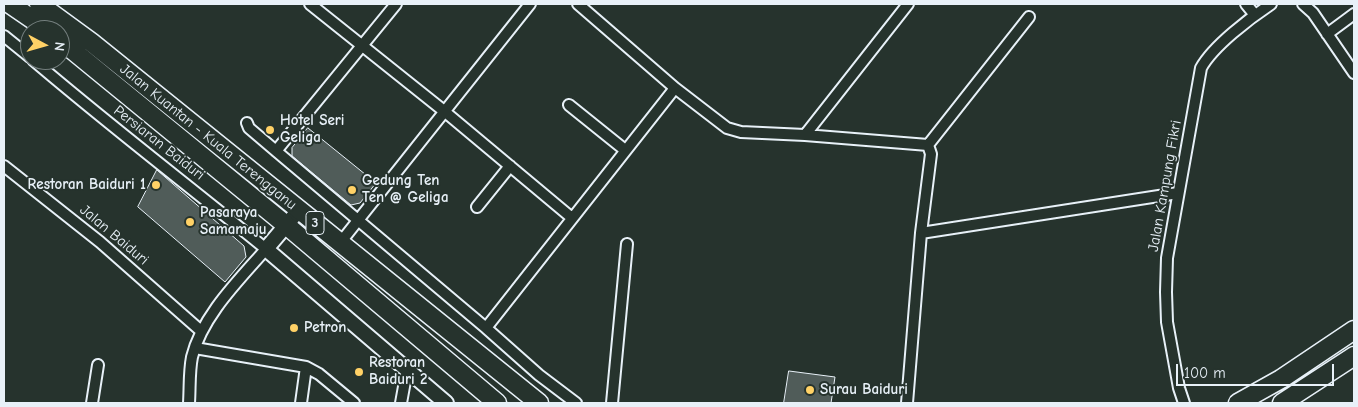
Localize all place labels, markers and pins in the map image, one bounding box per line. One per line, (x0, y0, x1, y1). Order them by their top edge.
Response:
place label: Hotel Seri Geliga (280, 112, 344, 147)
marker: Hotel Seri Geliga (264, 124, 276, 136)
place label: Gedung Ten Ten @ Geliga (362, 172, 449, 207)
place label: Restoran Baiduri 1 (28, 176, 146, 194)
marker: Restoran Baiduri 1 (150, 179, 162, 191)
marker: Gedung Ten Ten @ Geliga (346, 184, 358, 196)
place label: Pasaraya Samamaju (200, 204, 267, 239)
marker: Pasaraya Samamaju (184, 216, 196, 228)
place label: Petron (304, 319, 346, 337)
marker: Petron (288, 322, 300, 334)
place label: Restoran Baiduri 2 (369, 354, 428, 389)
marker: Restoran Baiduri 2 (353, 366, 365, 378)
place label: Surau Baiduri (820, 381, 908, 399)
marker: Surau Baiduri (804, 384, 816, 396)

